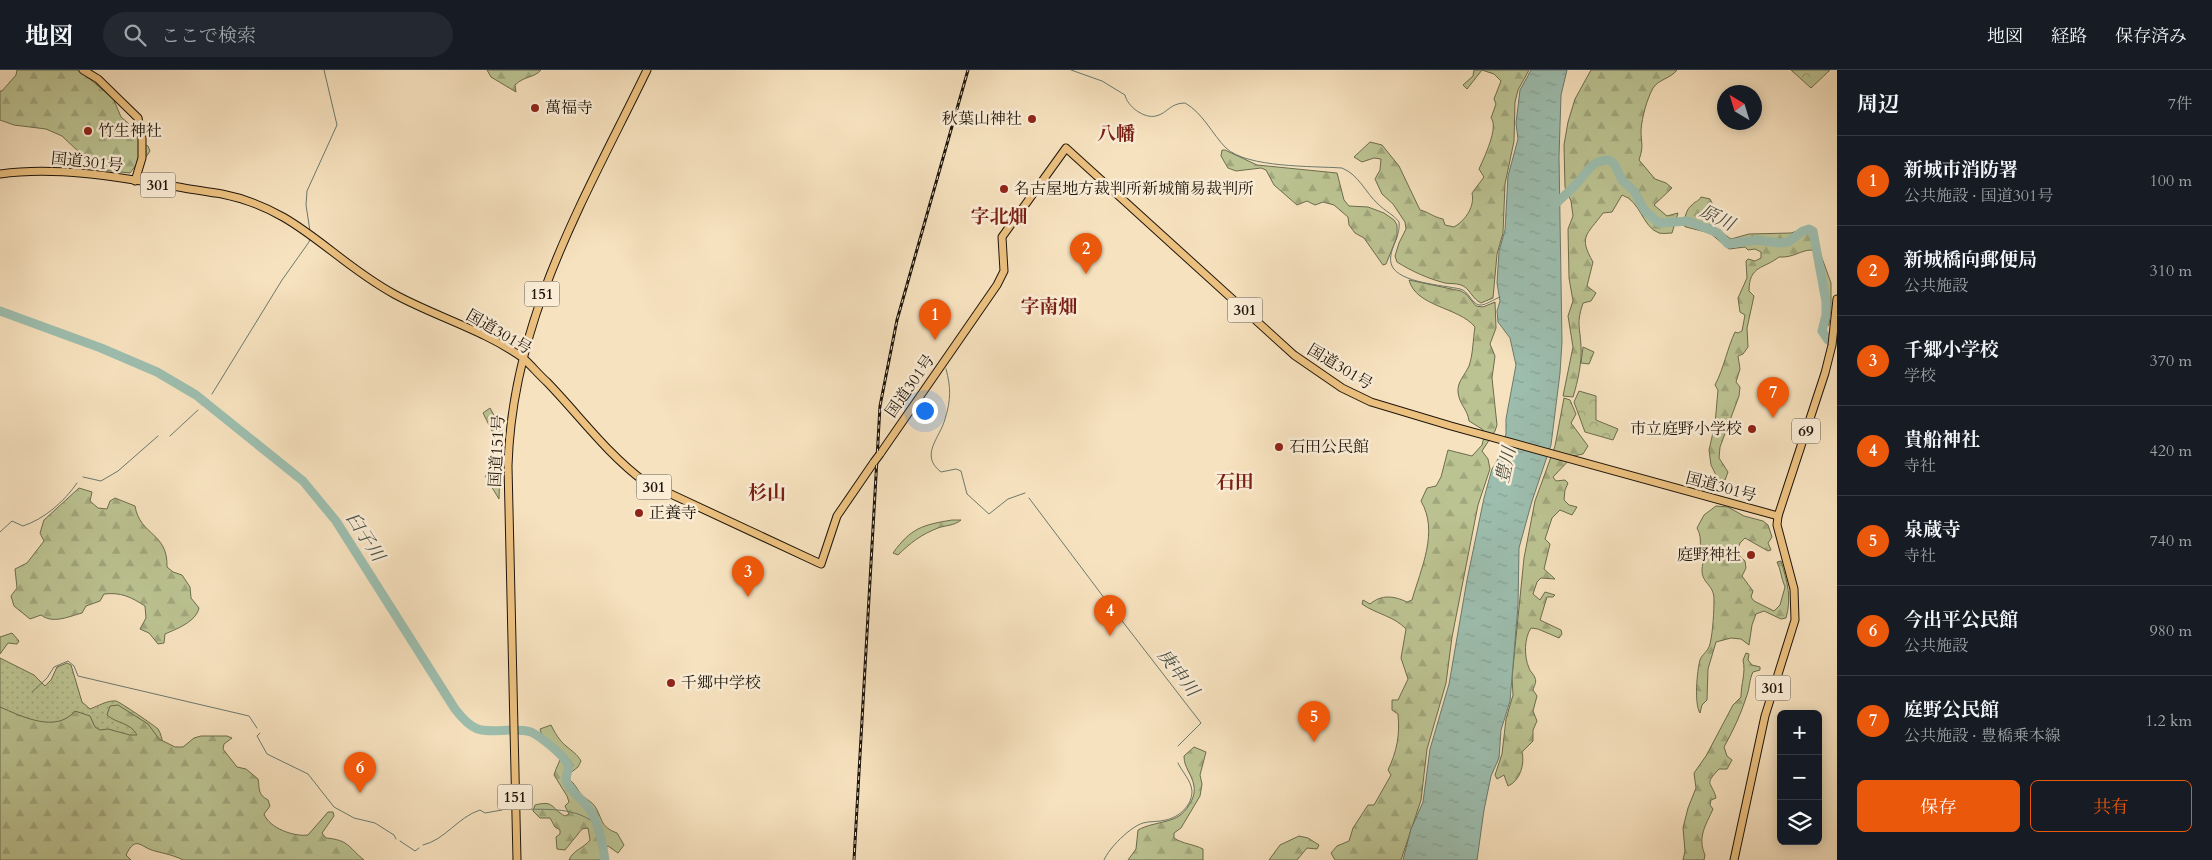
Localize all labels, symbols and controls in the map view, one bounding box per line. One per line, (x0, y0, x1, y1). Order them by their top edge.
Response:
search box (103, 12, 453, 57)
text: 地図 (25, 20, 73, 53)
icon: search (121, 21, 149, 49)
text: ここで検索 (161, 23, 256, 49)
text: 地図 (1987, 24, 2023, 49)
text: 経路 (2051, 24, 2087, 49)
text: 保存済み (2115, 24, 2187, 49)
north arrow (1717, 85, 1762, 130)
text: 周辺 (1857, 90, 1899, 119)
text: 7件 (2168, 93, 2192, 115)
place label: 萬福寺 (545, 97, 593, 119)
marker: 萬福寺 (529, 102, 541, 114)
place label: 秋葉山神社 (942, 108, 1022, 130)
marker: 秋葉山神社 (1026, 113, 1038, 125)
place label: 竹生神社 (98, 120, 162, 142)
district label: 八幡 (1097, 121, 1135, 147)
marker: 竹生神社 (82, 125, 94, 137)
street label: 国道301号 (50, 147, 124, 177)
text: 新城市消防署 (1904, 157, 2018, 183)
text: 1 (1869, 170, 1877, 192)
text: 100 m (2150, 170, 2192, 192)
road number: 301 (140, 172, 176, 198)
place label: 名古屋地方裁判所新城簡易裁判所 (1014, 178, 1254, 200)
marker: 名古屋地方裁判所新城簡易裁判所 (998, 183, 1010, 195)
text: 公共施設 · 国道301号 (1904, 185, 2053, 207)
water label: 原川 (1695, 199, 1740, 238)
district label: 字北畑 (970, 204, 1028, 230)
pin: 2 (1070, 233, 1102, 274)
text: 新城橋向郵便局 (1904, 247, 2037, 273)
text: 2 (1869, 260, 1877, 282)
text: 310 m (2150, 260, 2192, 282)
text: 公共施設 (1904, 275, 1968, 297)
road number: 151 (524, 282, 560, 306)
district label: 字南畑 (1020, 294, 1078, 320)
road number: 301 (1228, 298, 1262, 322)
pin: 1 (919, 299, 951, 340)
street label: 国道301号 (462, 304, 536, 360)
text: 千郷小学校 (1904, 337, 1999, 363)
street label: 国道301号 (1303, 339, 1377, 395)
street label: 国道301号 (880, 350, 940, 422)
text: 3 (1869, 350, 1877, 372)
text: 370 m (2150, 350, 2192, 372)
text: 学校 (1904, 365, 1936, 387)
pin: 7 (1757, 377, 1789, 418)
your location (912, 398, 938, 424)
street label: 国道151号 (484, 414, 510, 488)
place label: 市立庭野小学校 (1630, 418, 1742, 440)
road number: 69 (1792, 418, 1820, 444)
marker: 市立庭野小学校 (1746, 423, 1758, 435)
text: 貴船神社 (1904, 427, 1980, 453)
place label: 石田公民館 (1289, 436, 1369, 458)
text: 4 (1869, 440, 1877, 462)
text: 420 m (2150, 440, 2192, 462)
marker: 石田公民館 (1273, 441, 1285, 453)
water label: 豊川 (1490, 443, 1522, 485)
text: 寺社 (1904, 455, 1936, 477)
street label: 国道301号 (1683, 467, 1759, 507)
district label: 石田 (1216, 469, 1254, 495)
road number: 301 (636, 474, 672, 500)
district label: 杉山 (748, 480, 786, 506)
place label: 正養寺 (649, 502, 697, 524)
marker: 正養寺 (633, 507, 645, 519)
water label: 臼子川 (340, 508, 391, 568)
text: 泉蔵寺 (1904, 517, 1961, 543)
text: 5 (1869, 530, 1877, 552)
text: 740 m (2150, 530, 2192, 552)
place label: 庭野神社 (1677, 544, 1741, 566)
text: 寺社 (1904, 545, 1936, 567)
marker: 庭野神社 (1745, 549, 1757, 561)
pin: 3 (732, 556, 764, 597)
pin: 4 (1094, 595, 1126, 636)
text: 今出平公民館 (1904, 607, 2018, 633)
text: 6 (1869, 620, 1877, 642)
text: 980 m (2150, 620, 2192, 642)
text: 公共施設 (1904, 635, 1968, 657)
water label: 庚申川 (1152, 644, 1206, 704)
place label: 千郷中学校 (681, 672, 761, 694)
road number: 301 (1756, 676, 1790, 700)
marker: 千郷中学校 (665, 677, 677, 689)
text: 庭野公民館 (1904, 697, 1999, 723)
pin: 5 (1298, 701, 1330, 742)
map controls (1777, 710, 1822, 845)
button: + (1777, 710, 1822, 755)
text: 7 (1869, 710, 1877, 732)
text: 1.2 km (2145, 710, 2192, 732)
text: 公共施設 · 豊橋乗本線 (1904, 725, 2061, 747)
pin: 6 (344, 752, 376, 793)
button: − (1777, 755, 1822, 800)
button: 保存 (1857, 780, 2020, 832)
button: 共有 (2030, 780, 2192, 832)
road number: 151 (498, 784, 532, 810)
button: layers (1777, 800, 1822, 845)

